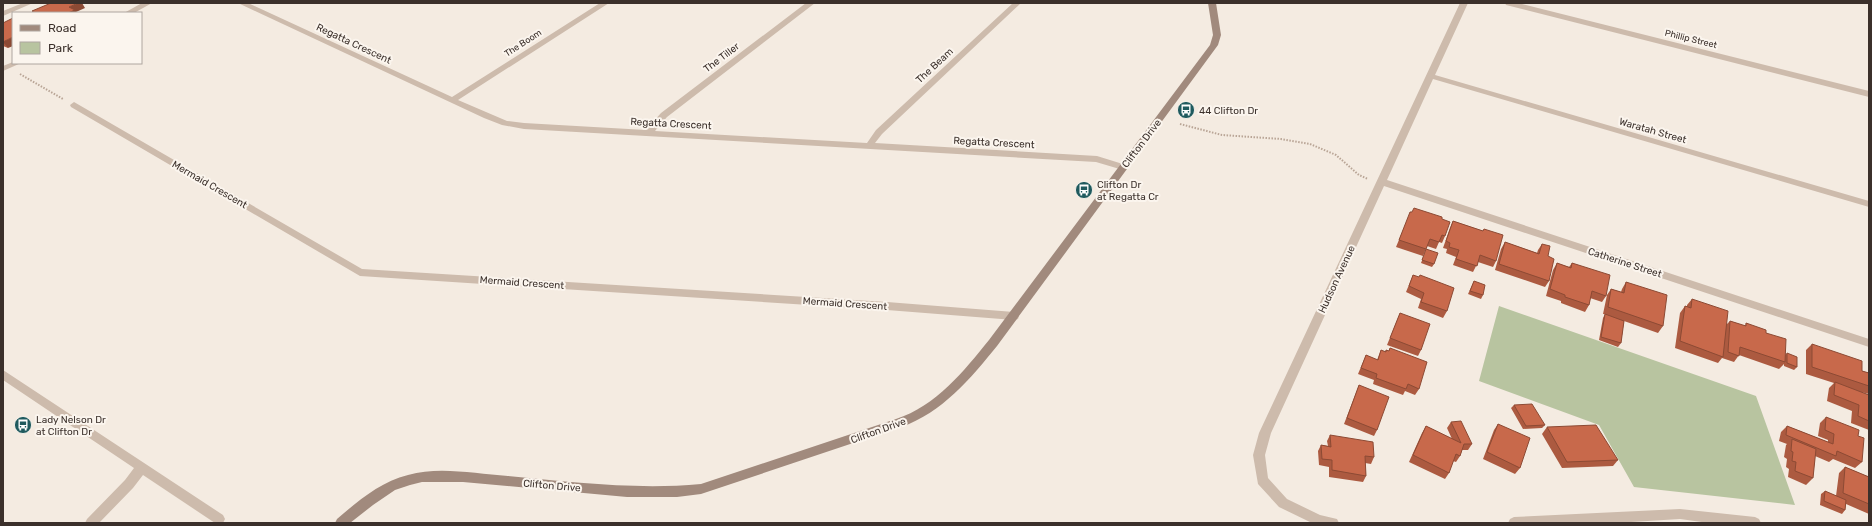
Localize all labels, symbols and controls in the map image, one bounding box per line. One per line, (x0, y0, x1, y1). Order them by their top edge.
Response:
legend (12, 12, 142, 64)
text: Road (48, 21, 76, 35)
street label: Regatta Crescent (314, 21, 393, 67)
street label: The Boom (503, 27, 543, 59)
street label: Phillip Street (1664, 28, 1719, 50)
street label: The Tiller (701, 40, 742, 75)
text: Park (48, 41, 74, 55)
street label: The Beam (914, 45, 956, 86)
bus stop icon: 44 Clifton Dr (1176, 100, 1196, 120)
place label: 44 Clifton Dr (1199, 105, 1258, 117)
street label: Regatta Crescent (630, 116, 712, 132)
street label: Waratah Street (1618, 116, 1688, 146)
street label: Clifton Drive (1120, 117, 1164, 170)
street label: Regatta Crescent (953, 135, 1035, 151)
street label: Mermaid Crescent (170, 159, 249, 211)
place label: Clifton Dr at Regatta Cr (1097, 179, 1159, 203)
bus stop icon: Clifton Dr at Regatta Cr (1074, 180, 1094, 200)
street label: Hudson Avenue (1316, 243, 1358, 315)
street label: Catherine Street (1586, 245, 1663, 281)
street label: Mermaid Crescent (479, 274, 565, 292)
street label: Mermaid Crescent (802, 295, 888, 313)
place label: Lady Nelson Dr at Clifton Dr (36, 414, 106, 438)
bus stop icon: Lady Nelson Dr at Clifton Dr (13, 415, 33, 435)
street label: Clifton Drive (849, 415, 908, 446)
street label: Clifton Drive (523, 478, 582, 495)

